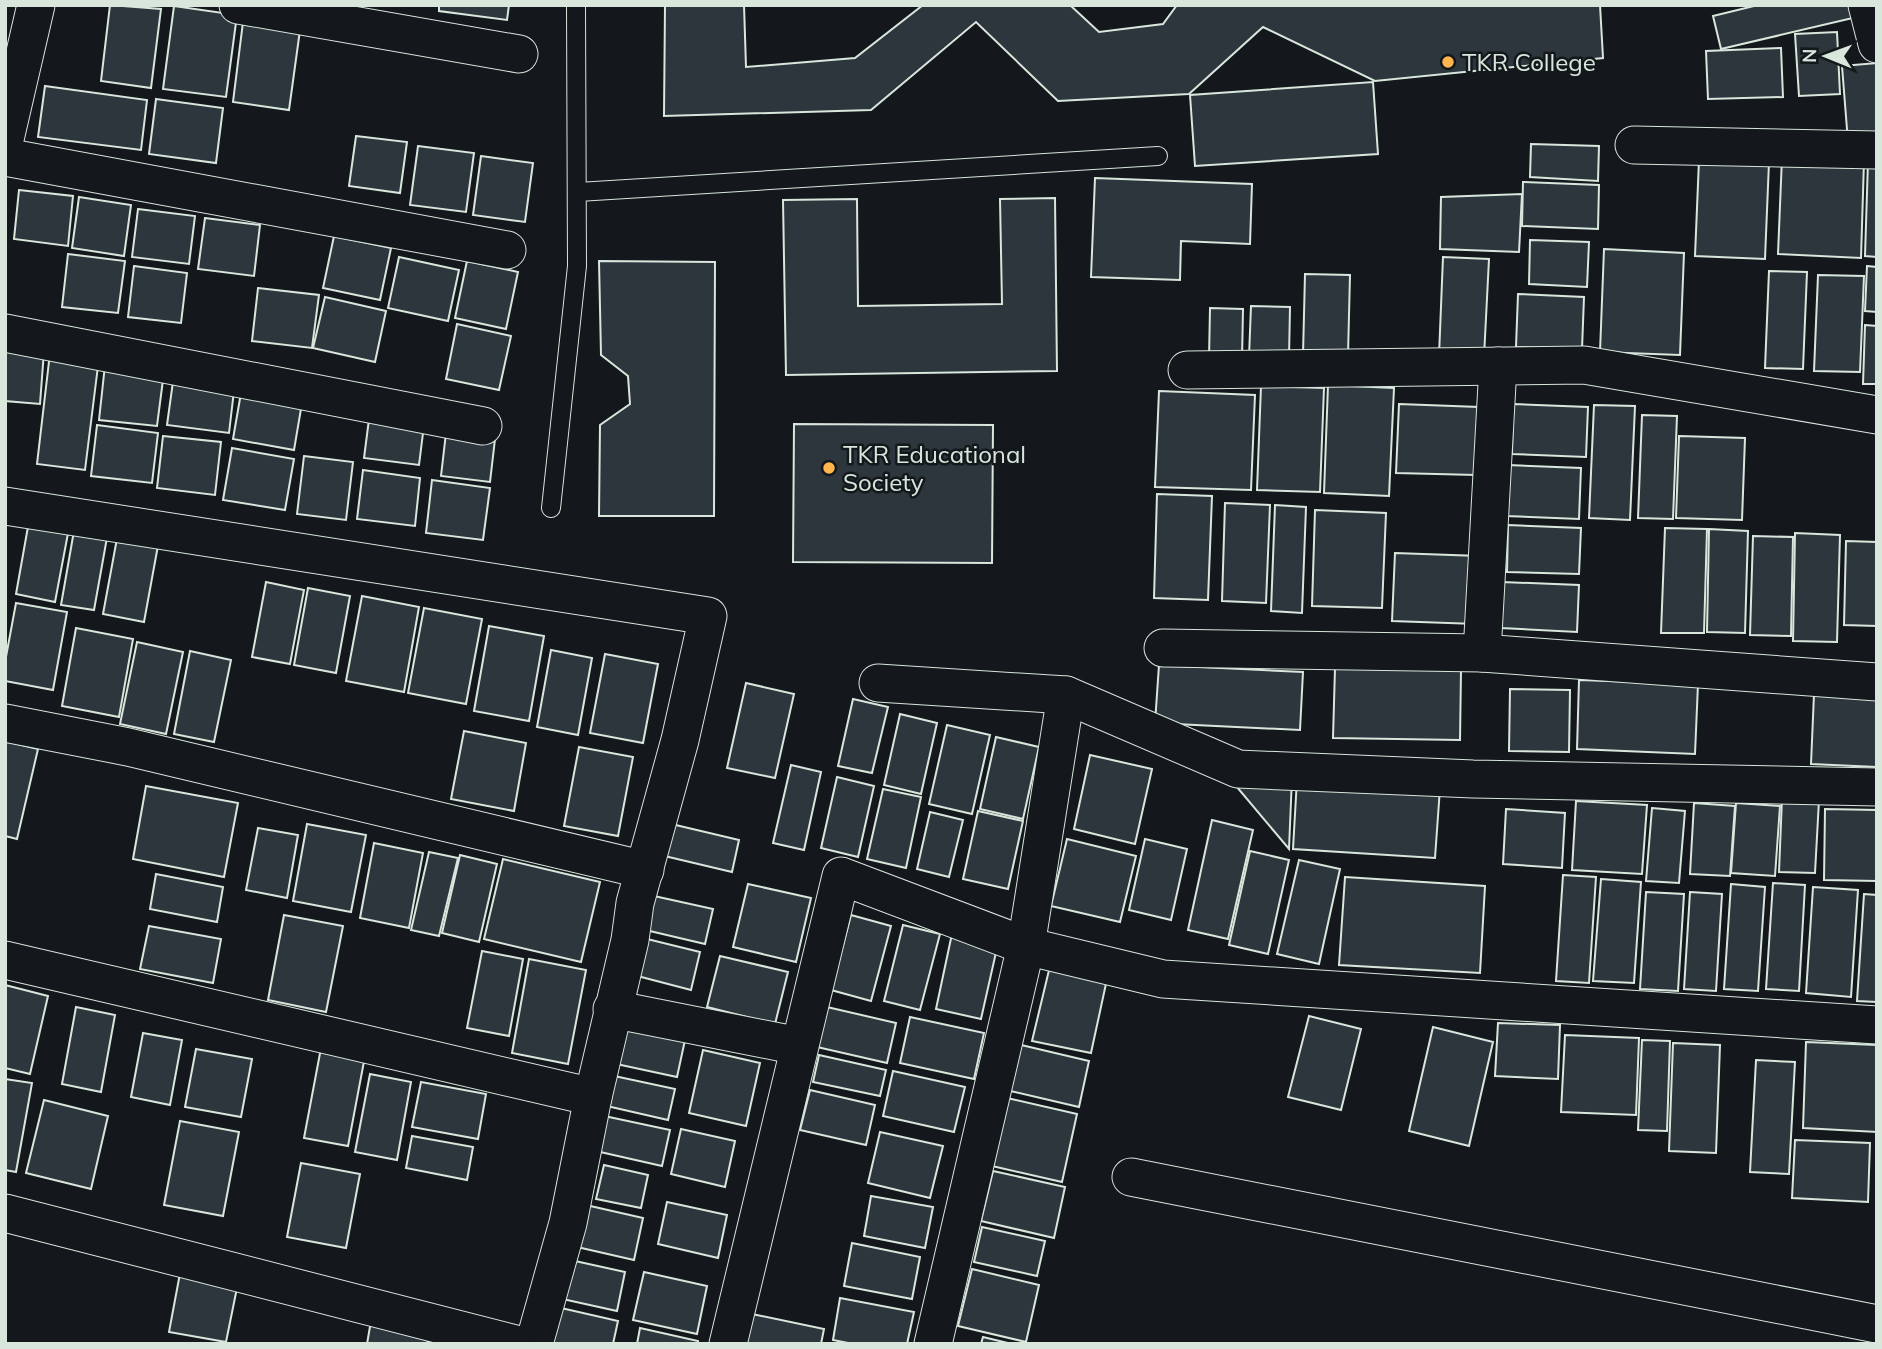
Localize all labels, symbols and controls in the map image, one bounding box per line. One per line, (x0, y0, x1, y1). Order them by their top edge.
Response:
north arrow (1791, 21, 1861, 91)
place label: TKR College (1462, 47, 1596, 77)
text: N (1797, 48, 1821, 63)
marker: TKR College (1440, 54, 1456, 70)
place label: TKR Educational Society (843, 439, 1026, 497)
marker: TKR Educational Society (821, 460, 837, 476)

